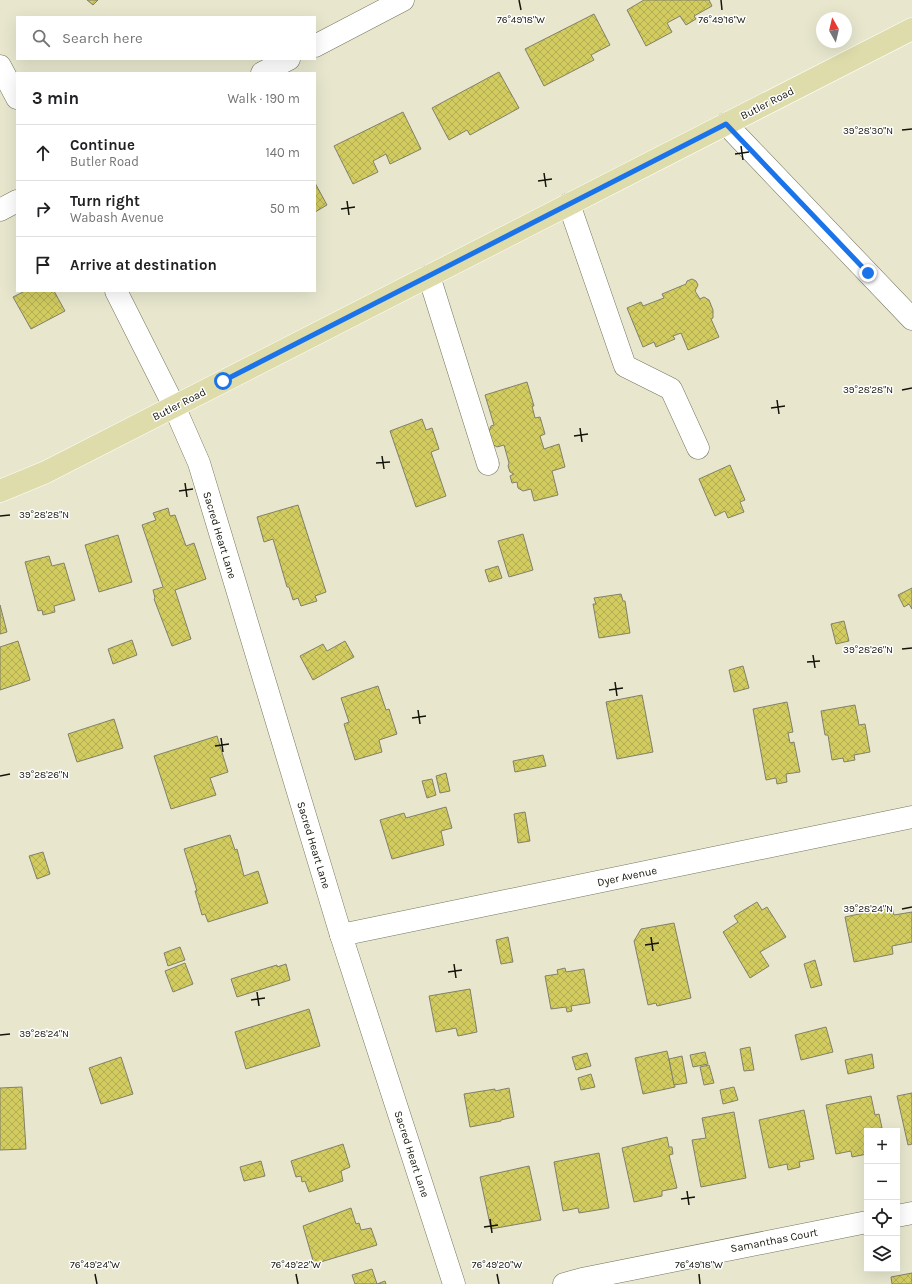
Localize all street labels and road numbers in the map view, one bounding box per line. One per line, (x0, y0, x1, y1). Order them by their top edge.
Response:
street label: Butler Road (738, 84, 796, 122)
street label: Butler Road (150, 385, 208, 423)
street label: Sacred Heart Lane (200, 490, 239, 581)
street label: Sacred Heart Lane (294, 800, 333, 891)
street label: Dyer Avenue (596, 864, 659, 889)
street label: Sacred Heart Lane (391, 1109, 432, 1199)
street label: Samanthas Court (729, 1226, 819, 1255)

